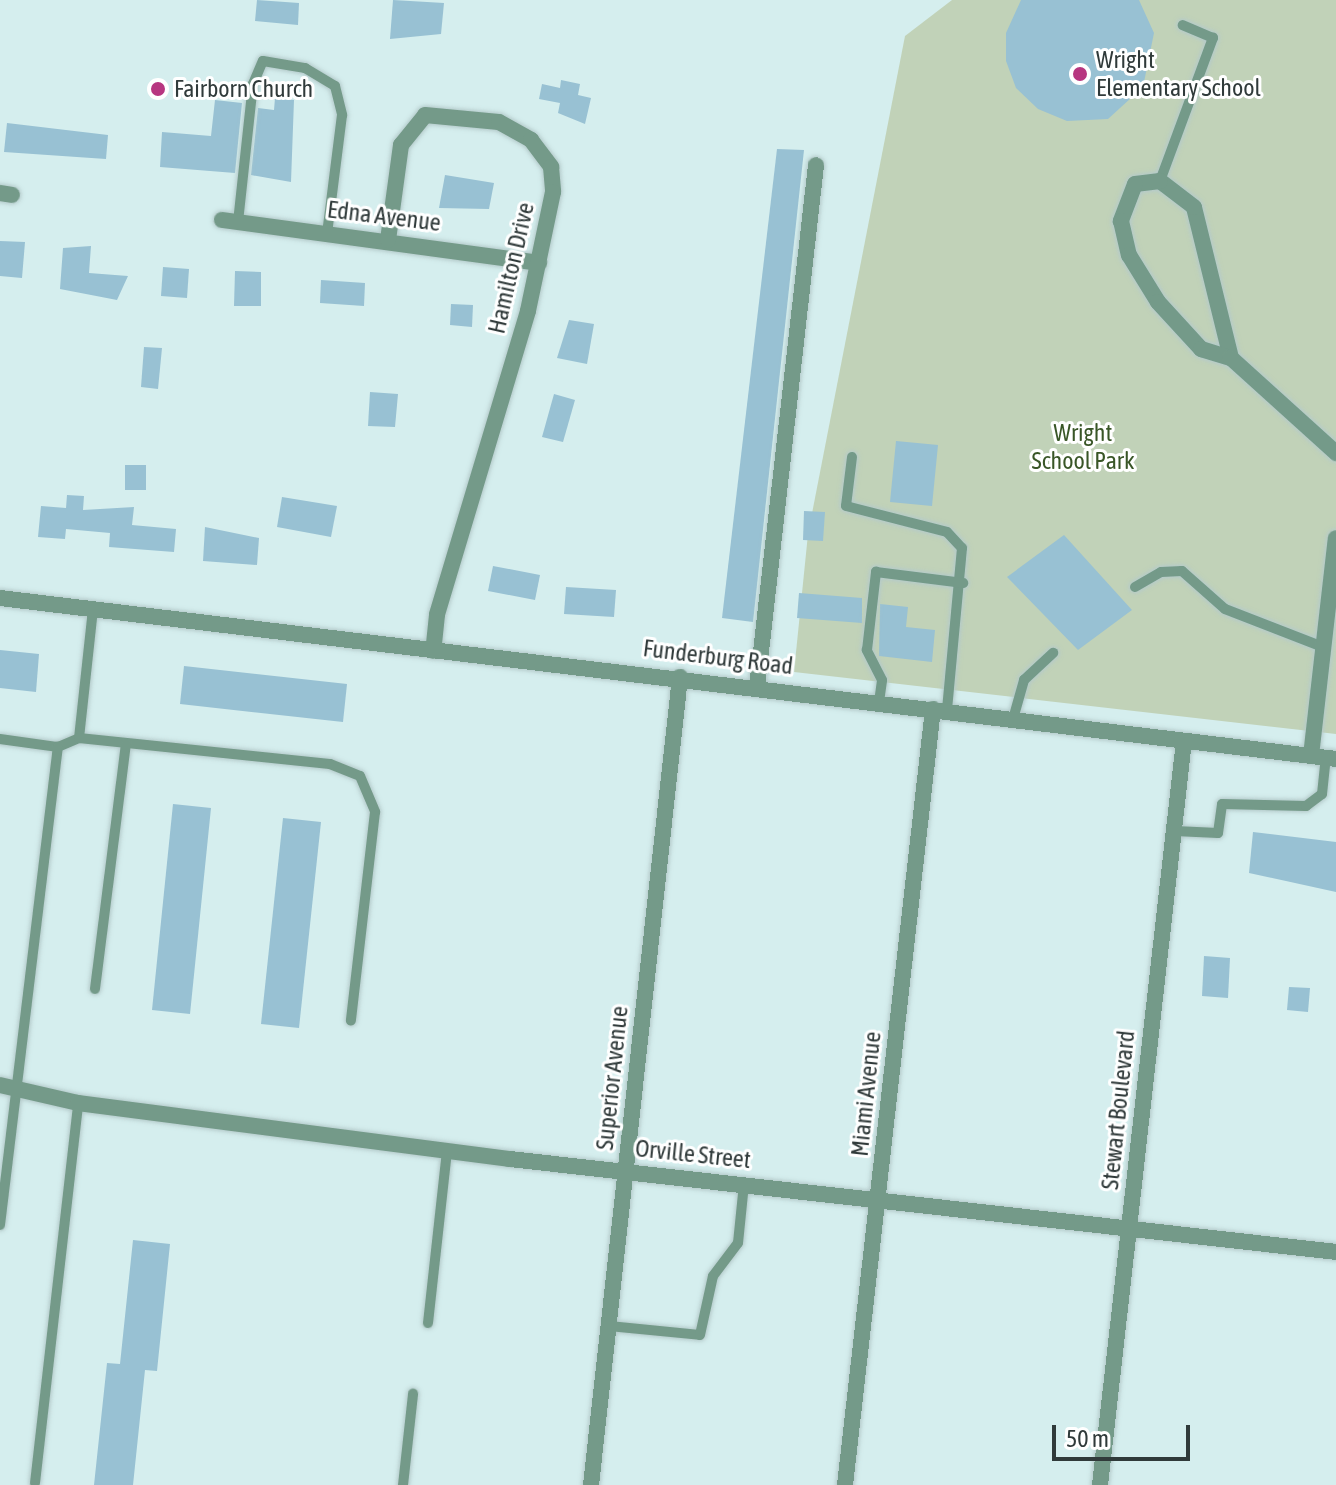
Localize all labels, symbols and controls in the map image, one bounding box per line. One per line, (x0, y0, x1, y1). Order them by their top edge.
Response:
place label: Wright Elementary School (1096, 46, 1261, 102)
marker: Wright Elementary School (1071, 65, 1089, 83)
place label: Fairborn Church (174, 75, 313, 103)
marker: Fairborn Church (149, 80, 167, 98)
street label: Edna Avenue (326, 195, 442, 237)
street label: Hamilton Drive (482, 200, 540, 336)
park label: Wright School Park (1032, 419, 1134, 475)
street label: Funderburg Road (641, 634, 795, 680)
street label: Superior Avenue (590, 1005, 634, 1151)
street label: Stewart Boulevard (1095, 1029, 1141, 1191)
street label: Miami Avenue (845, 1030, 887, 1158)
street label: Orville Street (634, 1134, 752, 1174)
scale bar (1056, 1409, 1194, 1459)
text: 50 m (1066, 1425, 1109, 1452)

